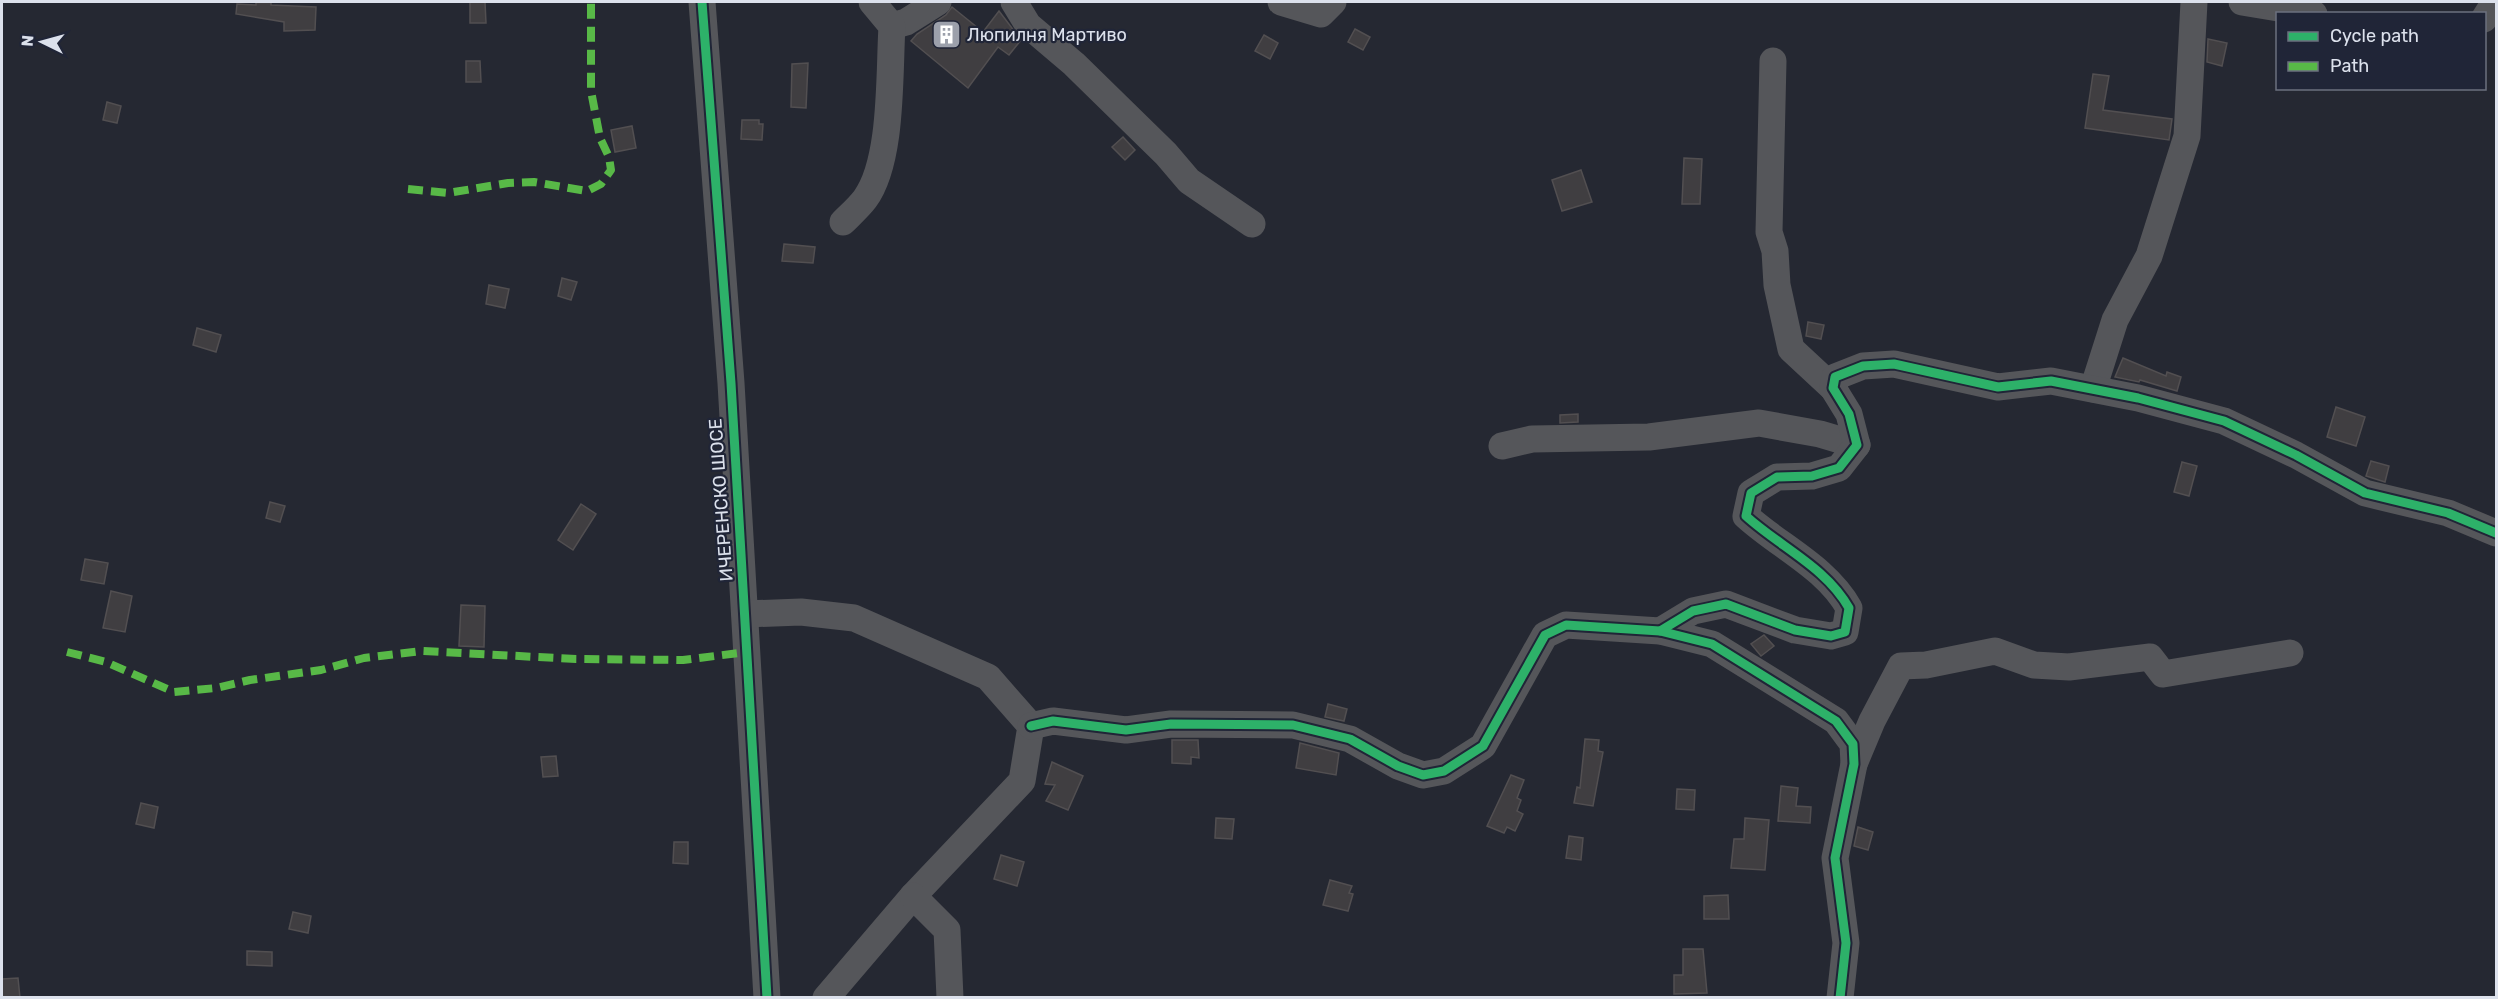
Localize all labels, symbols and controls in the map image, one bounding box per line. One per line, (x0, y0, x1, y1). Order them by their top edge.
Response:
north arrow (12, 12, 72, 72)
legend (2276, 12, 2486, 90)
building icon: Люпилня Мартиво (930, 19, 962, 51)
place label: Люпилня Мартиво (967, 24, 1127, 46)
text: Cycle path (2330, 25, 2419, 47)
text: N (18, 34, 38, 47)
text: Path (2330, 55, 2369, 77)
street label: ИЧЕРЕНСКО ШОСЕ (704, 418, 738, 582)

